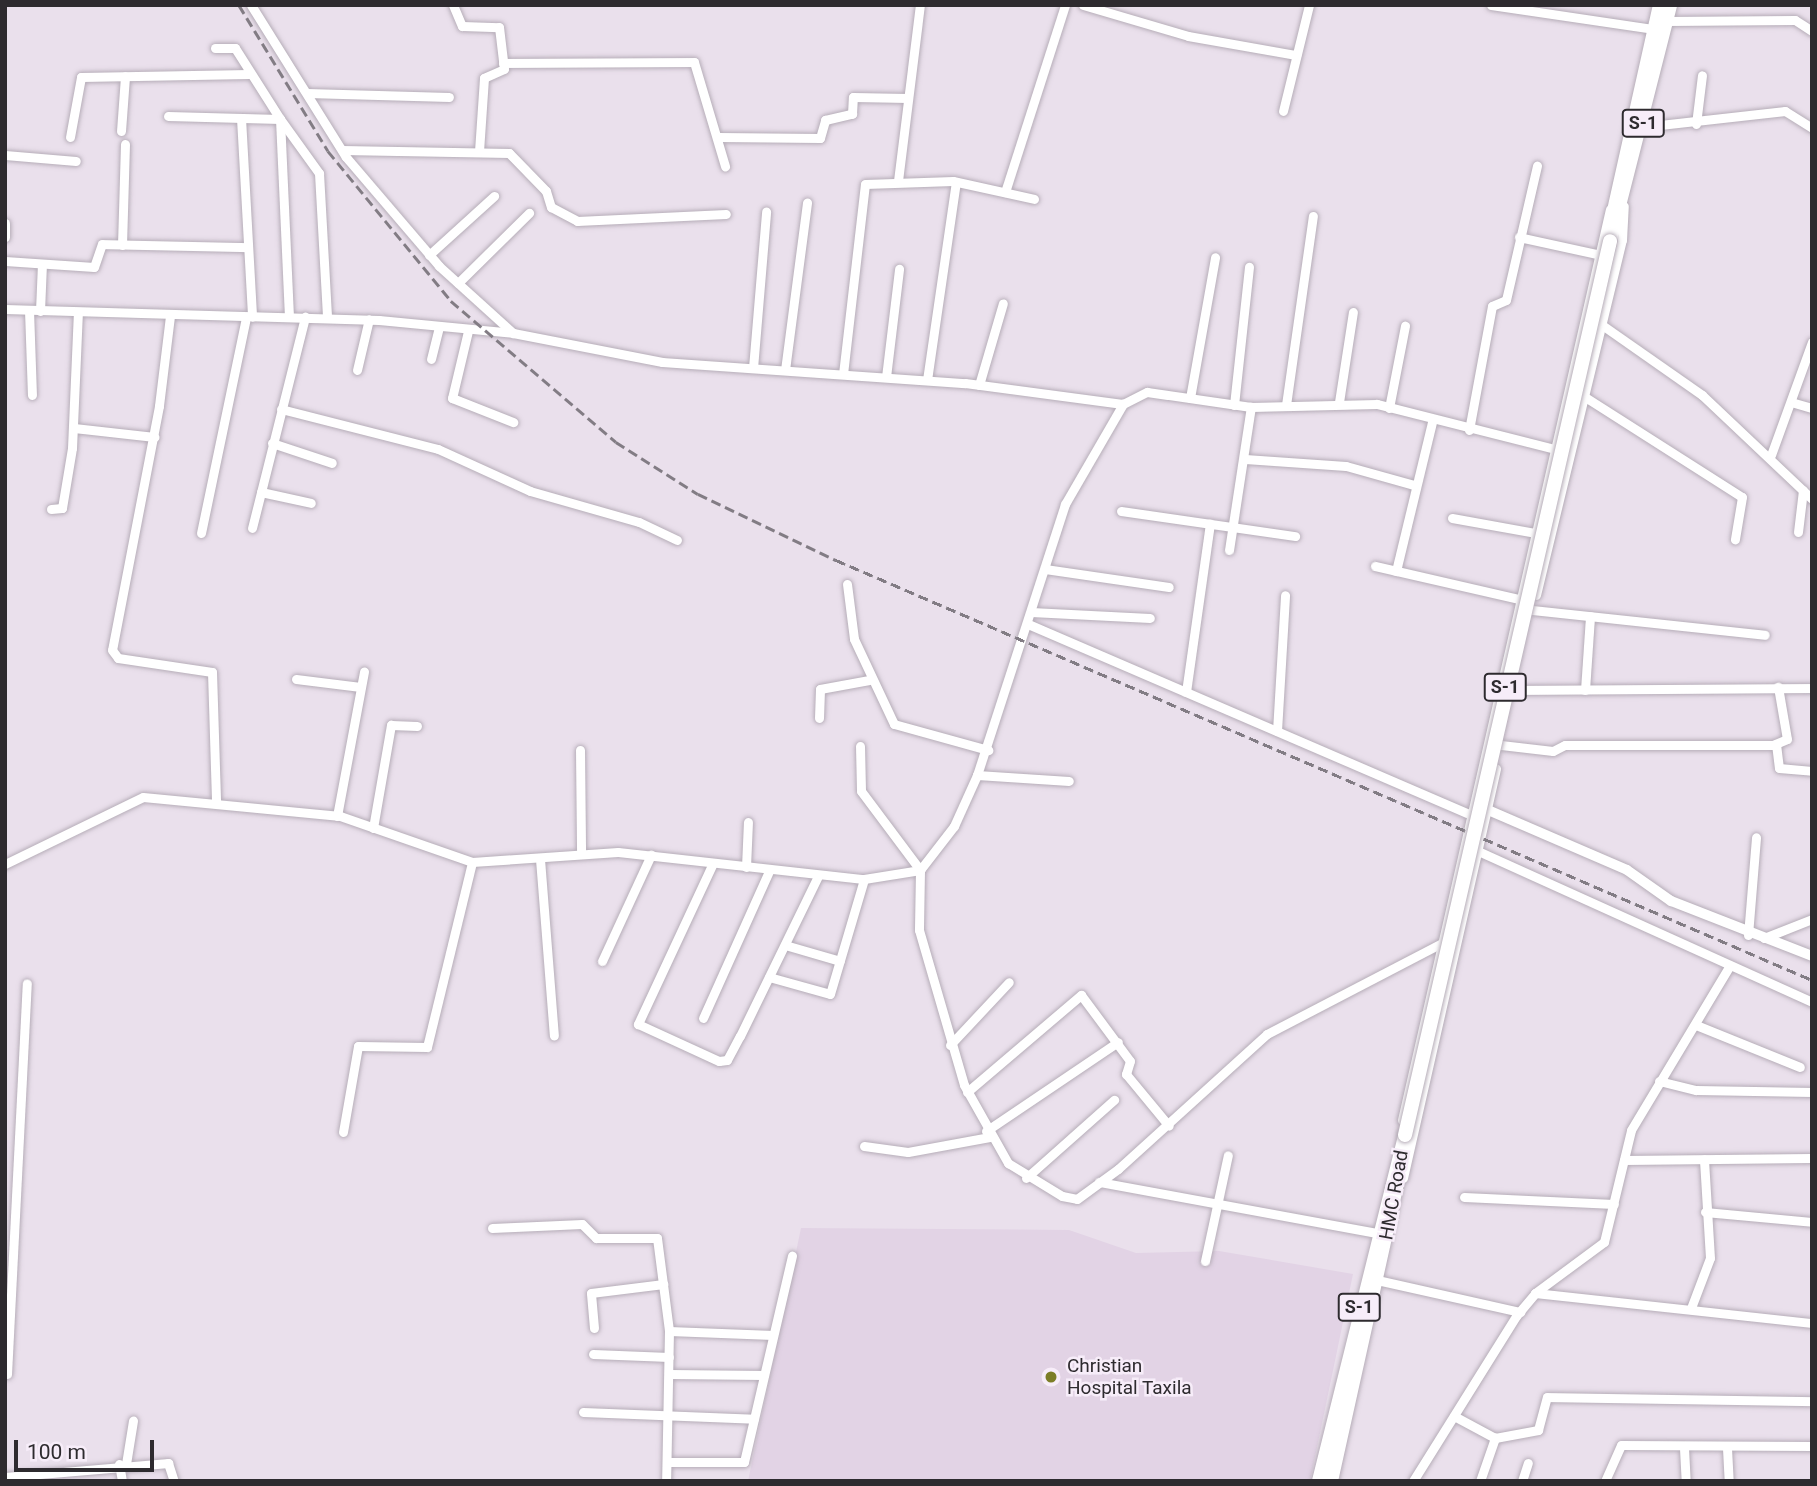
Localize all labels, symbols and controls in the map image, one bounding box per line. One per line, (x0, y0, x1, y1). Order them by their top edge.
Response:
road number: S-1 (1620, 109, 1666, 138)
road number: S-1 (1482, 672, 1528, 702)
street label: HMC Road (1375, 1148, 1413, 1242)
road number: S-1 (1336, 1292, 1382, 1322)
place label: Christian Hospital Taxila (1067, 1355, 1192, 1399)
marker: Christian Hospital Taxila (1041, 1367, 1061, 1387)
scale bar (18, 1426, 158, 1470)
text: 100 m (27, 1440, 86, 1464)

